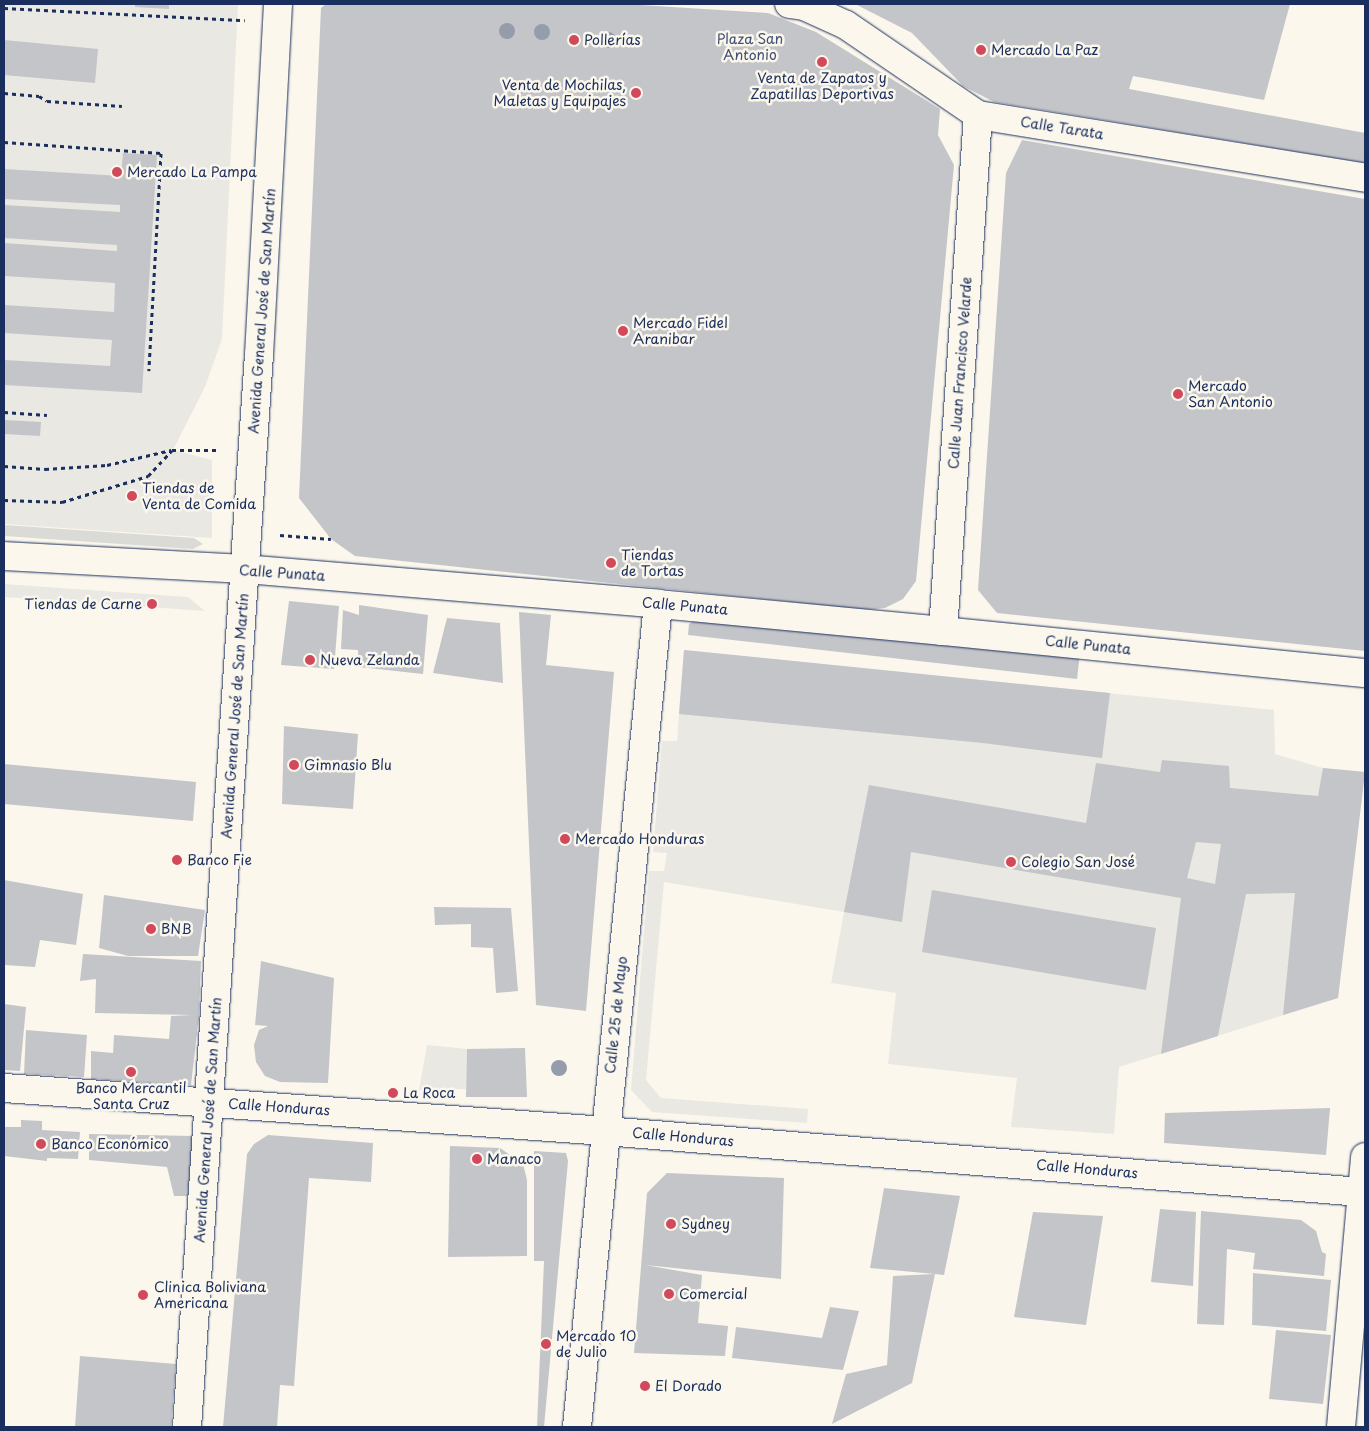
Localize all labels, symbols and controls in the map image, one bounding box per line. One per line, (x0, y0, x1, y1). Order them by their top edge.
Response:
park label: Plaza San Antonio (717, 31, 783, 64)
place label: Pollerías (584, 32, 641, 48)
marker: Pollerías (568, 34, 580, 46)
place label: Mercado La Paz (991, 42, 1099, 58)
marker: Mercado La Paz (975, 44, 987, 56)
marker: Venta de Zapatos y Zapatillas Deportivas (816, 56, 828, 68)
place label: Venta de Zapatos y Zapatillas Deportivas (750, 70, 894, 102)
place label: Venta de Mochilas, Maletas y Equipajes (491, 77, 626, 110)
marker: Venta de Mochilas, Maletas y Equipajes (630, 87, 642, 99)
street label: Calle Tarata (1019, 113, 1105, 143)
place label: Mercado La Pampa (127, 164, 258, 180)
marker: Mercado La Pampa (111, 166, 123, 178)
street label: Avenida General José de San Martín (245, 187, 279, 435)
street label: Calle Juan Francisco Velarde (945, 275, 975, 471)
place label: Mercado Fidel Aranibar (633, 315, 727, 348)
marker: Mercado Fidel Aranibar (617, 325, 629, 337)
place label: Mercado San Antonio (1188, 378, 1272, 411)
marker: Mercado San Antonio (1172, 388, 1184, 400)
place label: Tiendas de Venta de Comida (142, 480, 257, 512)
marker: Tiendas de Venta de Comida (126, 490, 138, 502)
place label: Tiendas de Tortas (621, 547, 684, 580)
marker: Tiendas de Tortas (605, 557, 617, 569)
street label: Calle Punata (238, 562, 326, 584)
street label: Avenida General José de San Martín (218, 592, 252, 840)
street label: Calle Punata (641, 594, 729, 618)
place label: Tiendas de Carne (23, 596, 142, 612)
marker: Tiendas de Carne (146, 598, 158, 610)
street label: Calle Punata (1044, 632, 1132, 658)
place label: Nueva Zelanda (320, 652, 420, 668)
marker: Nueva Zelanda (304, 654, 316, 666)
place label: Gimnasio Blu (304, 757, 392, 773)
marker: Gimnasio Blu (288, 759, 300, 771)
place label: Mercado Honduras (575, 831, 704, 847)
marker: Mercado Honduras (559, 833, 571, 845)
place label: Banco Fie (187, 852, 252, 868)
marker: Banco Fie (171, 854, 183, 866)
place label: Colegio San José (1021, 854, 1135, 870)
marker: Colegio San José (1005, 856, 1017, 868)
place label: BNB (161, 921, 192, 937)
marker: BNB (145, 923, 157, 935)
street label: Calle 25 de Mayo (601, 955, 631, 1075)
street label: Avenida General José de San Martín (191, 996, 225, 1244)
marker: Banco Mercantil Santa Cruz (125, 1066, 137, 1078)
place label: Banco Mercantil Santa Cruz (75, 1080, 187, 1112)
place label: La Roca (403, 1085, 457, 1101)
marker: La Roca (387, 1087, 399, 1099)
street label: Calle Honduras (227, 1095, 331, 1119)
street label: Calle Honduras (631, 1124, 735, 1150)
place label: Banco Económico (51, 1136, 169, 1152)
marker: Banco Económico (35, 1138, 47, 1150)
place label: Manaco (487, 1151, 541, 1167)
marker: Manaco (471, 1153, 483, 1165)
street label: Calle Honduras (1035, 1156, 1139, 1182)
place label: Sydney (681, 1216, 730, 1232)
marker: Sydney (665, 1218, 677, 1230)
place label: Clinica Boliviana Americana (154, 1279, 267, 1311)
place label: Comercial (679, 1286, 748, 1302)
marker: Clinica Boliviana Americana (136, 1288, 150, 1302)
marker: Comercial (663, 1288, 675, 1300)
place label: Mercado 10 de Julio (556, 1328, 636, 1360)
marker: Mercado 10 de Julio (540, 1338, 552, 1350)
place label: El Dorado (655, 1378, 721, 1394)
marker: El Dorado (639, 1380, 651, 1392)

